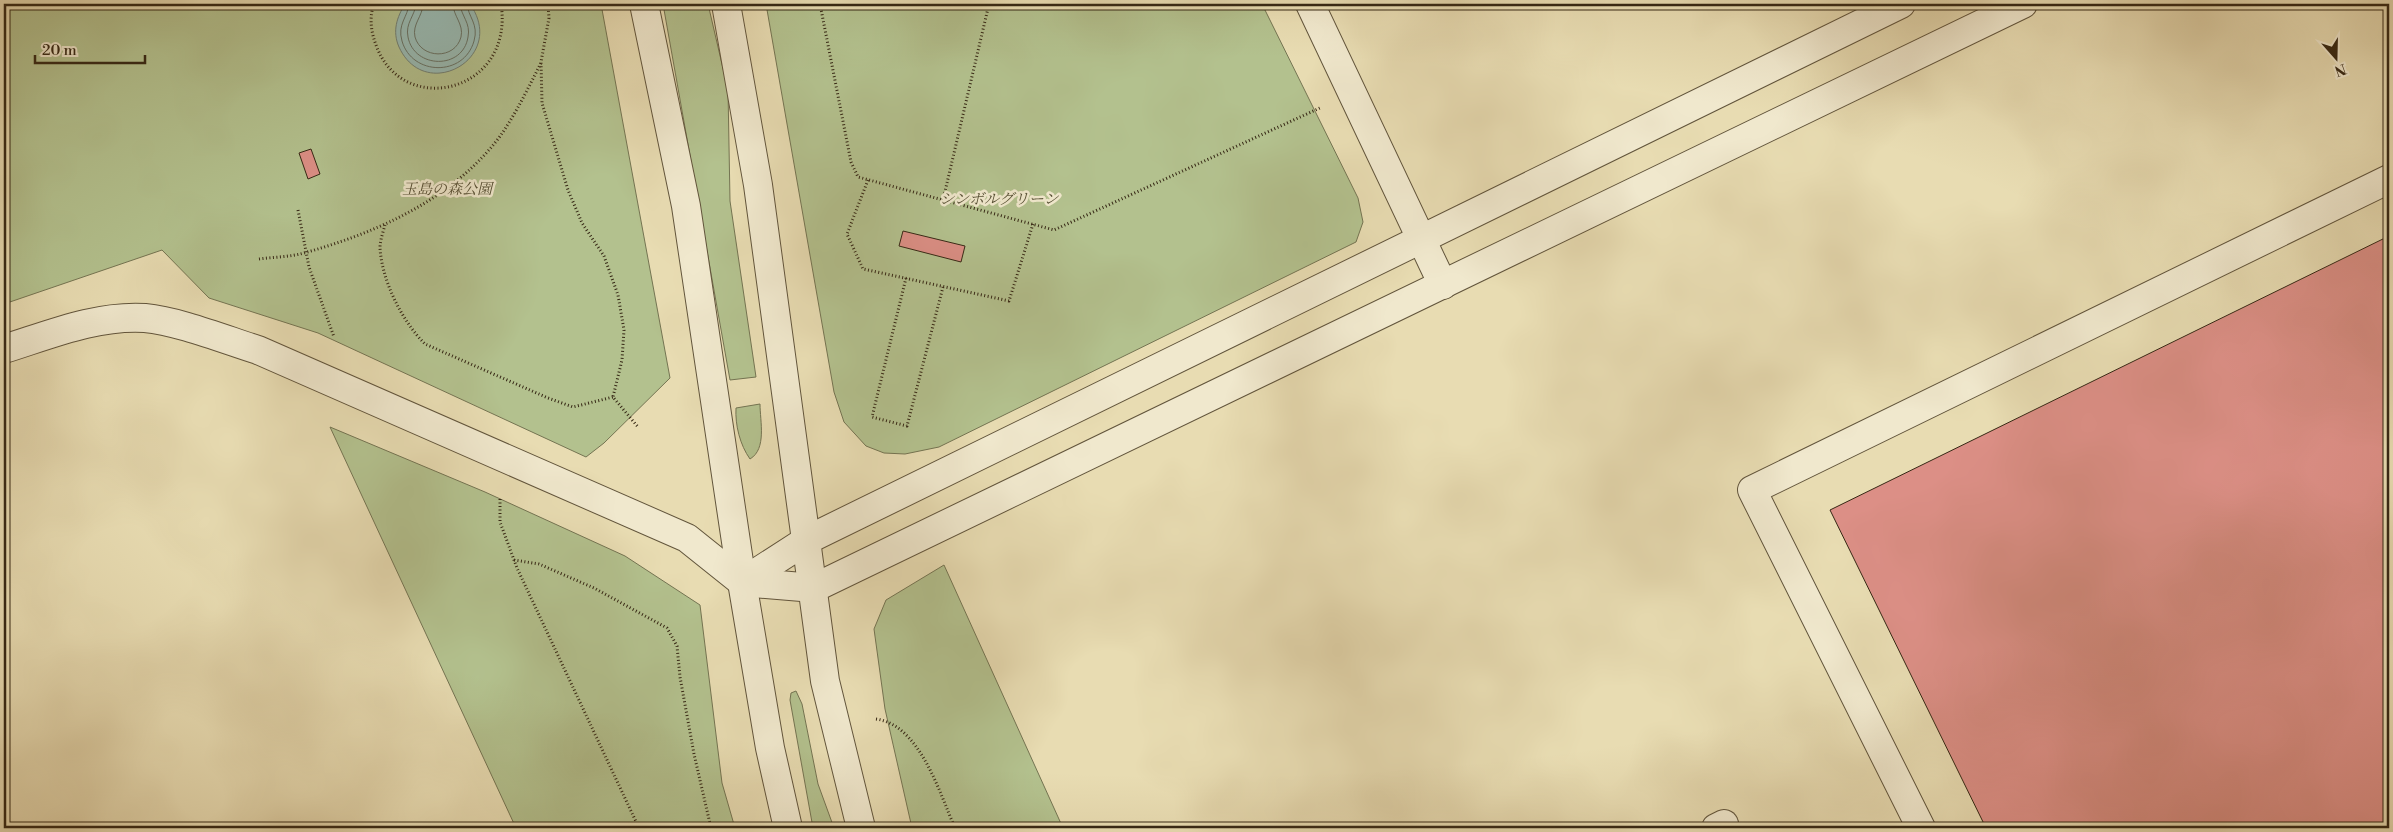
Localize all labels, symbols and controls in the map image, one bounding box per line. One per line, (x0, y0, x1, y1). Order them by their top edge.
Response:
scale bar (35, 32, 145, 64)
north arrow (2310, 32, 2360, 82)
text: 20 m (42, 41, 77, 60)
text: N (2332, 59, 2348, 80)
park label: 玉島の森公園 (402, 180, 495, 199)
park label: シンボルグリーン (939, 190, 1060, 209)

